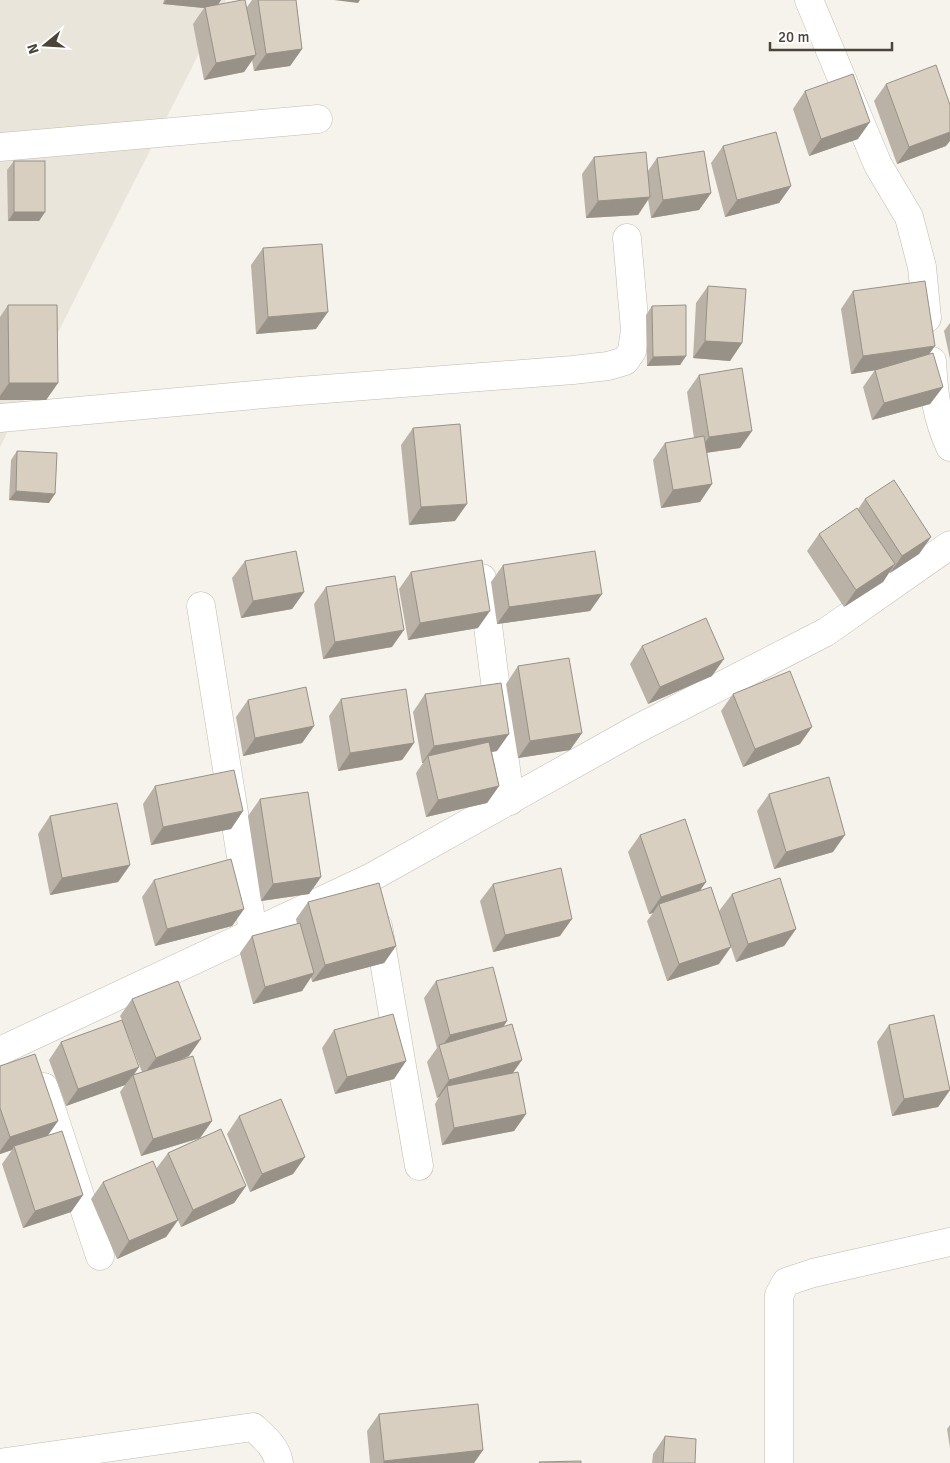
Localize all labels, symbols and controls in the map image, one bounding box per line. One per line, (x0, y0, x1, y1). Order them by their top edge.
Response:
north arrow (20, 20, 70, 70)
scale bar (770, 20, 892, 52)
text: 20 m (778, 28, 809, 46)
text: N (24, 42, 43, 56)

